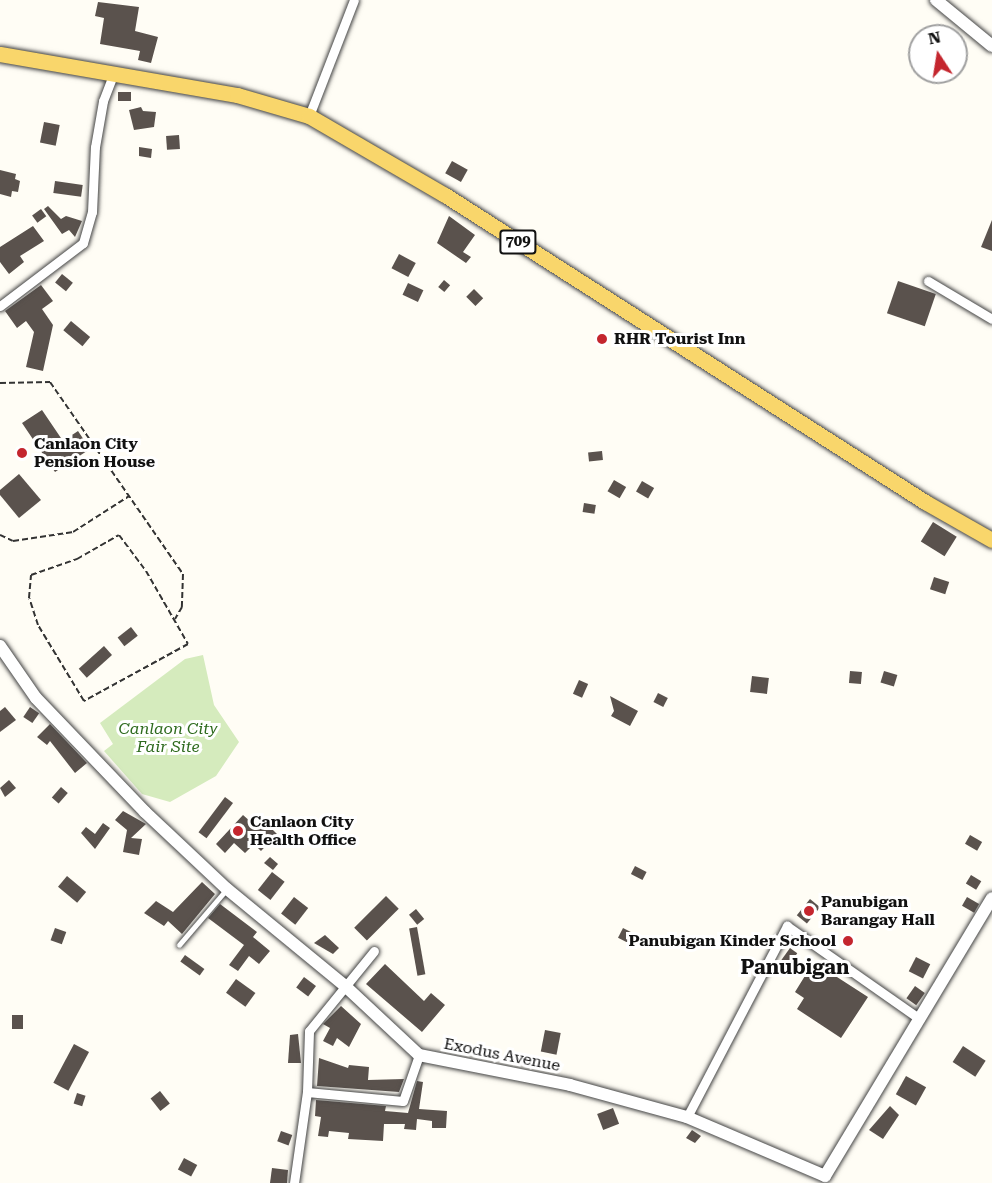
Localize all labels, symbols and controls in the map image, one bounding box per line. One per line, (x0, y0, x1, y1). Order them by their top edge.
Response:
north arrow (908, 24, 968, 84)
text: N (927, 27, 943, 48)
road number: 709 (498, 230, 538, 254)
place label: RHR Tourist Inn (614, 329, 746, 349)
marker: RHR Tourist Inn (595, 332, 609, 346)
place label: Canlaon City Pension House (34, 434, 155, 472)
marker: Canlaon City Pension House (15, 446, 29, 460)
park label: Canlaon City Fair Site (119, 719, 217, 757)
place label: Canlaon City Health Office (250, 812, 356, 850)
marker: Canlaon City Health Office (231, 824, 245, 838)
place label: Panubigan Barangay Hall (821, 892, 935, 930)
marker: Panubigan Barangay Hall (802, 904, 816, 918)
place label: Panubigan Kinder School (628, 931, 836, 951)
marker: Panubigan Kinder School (841, 934, 855, 948)
district label: Panubigan (740, 955, 850, 979)
street label: Exodus Avenue (442, 1034, 562, 1076)

